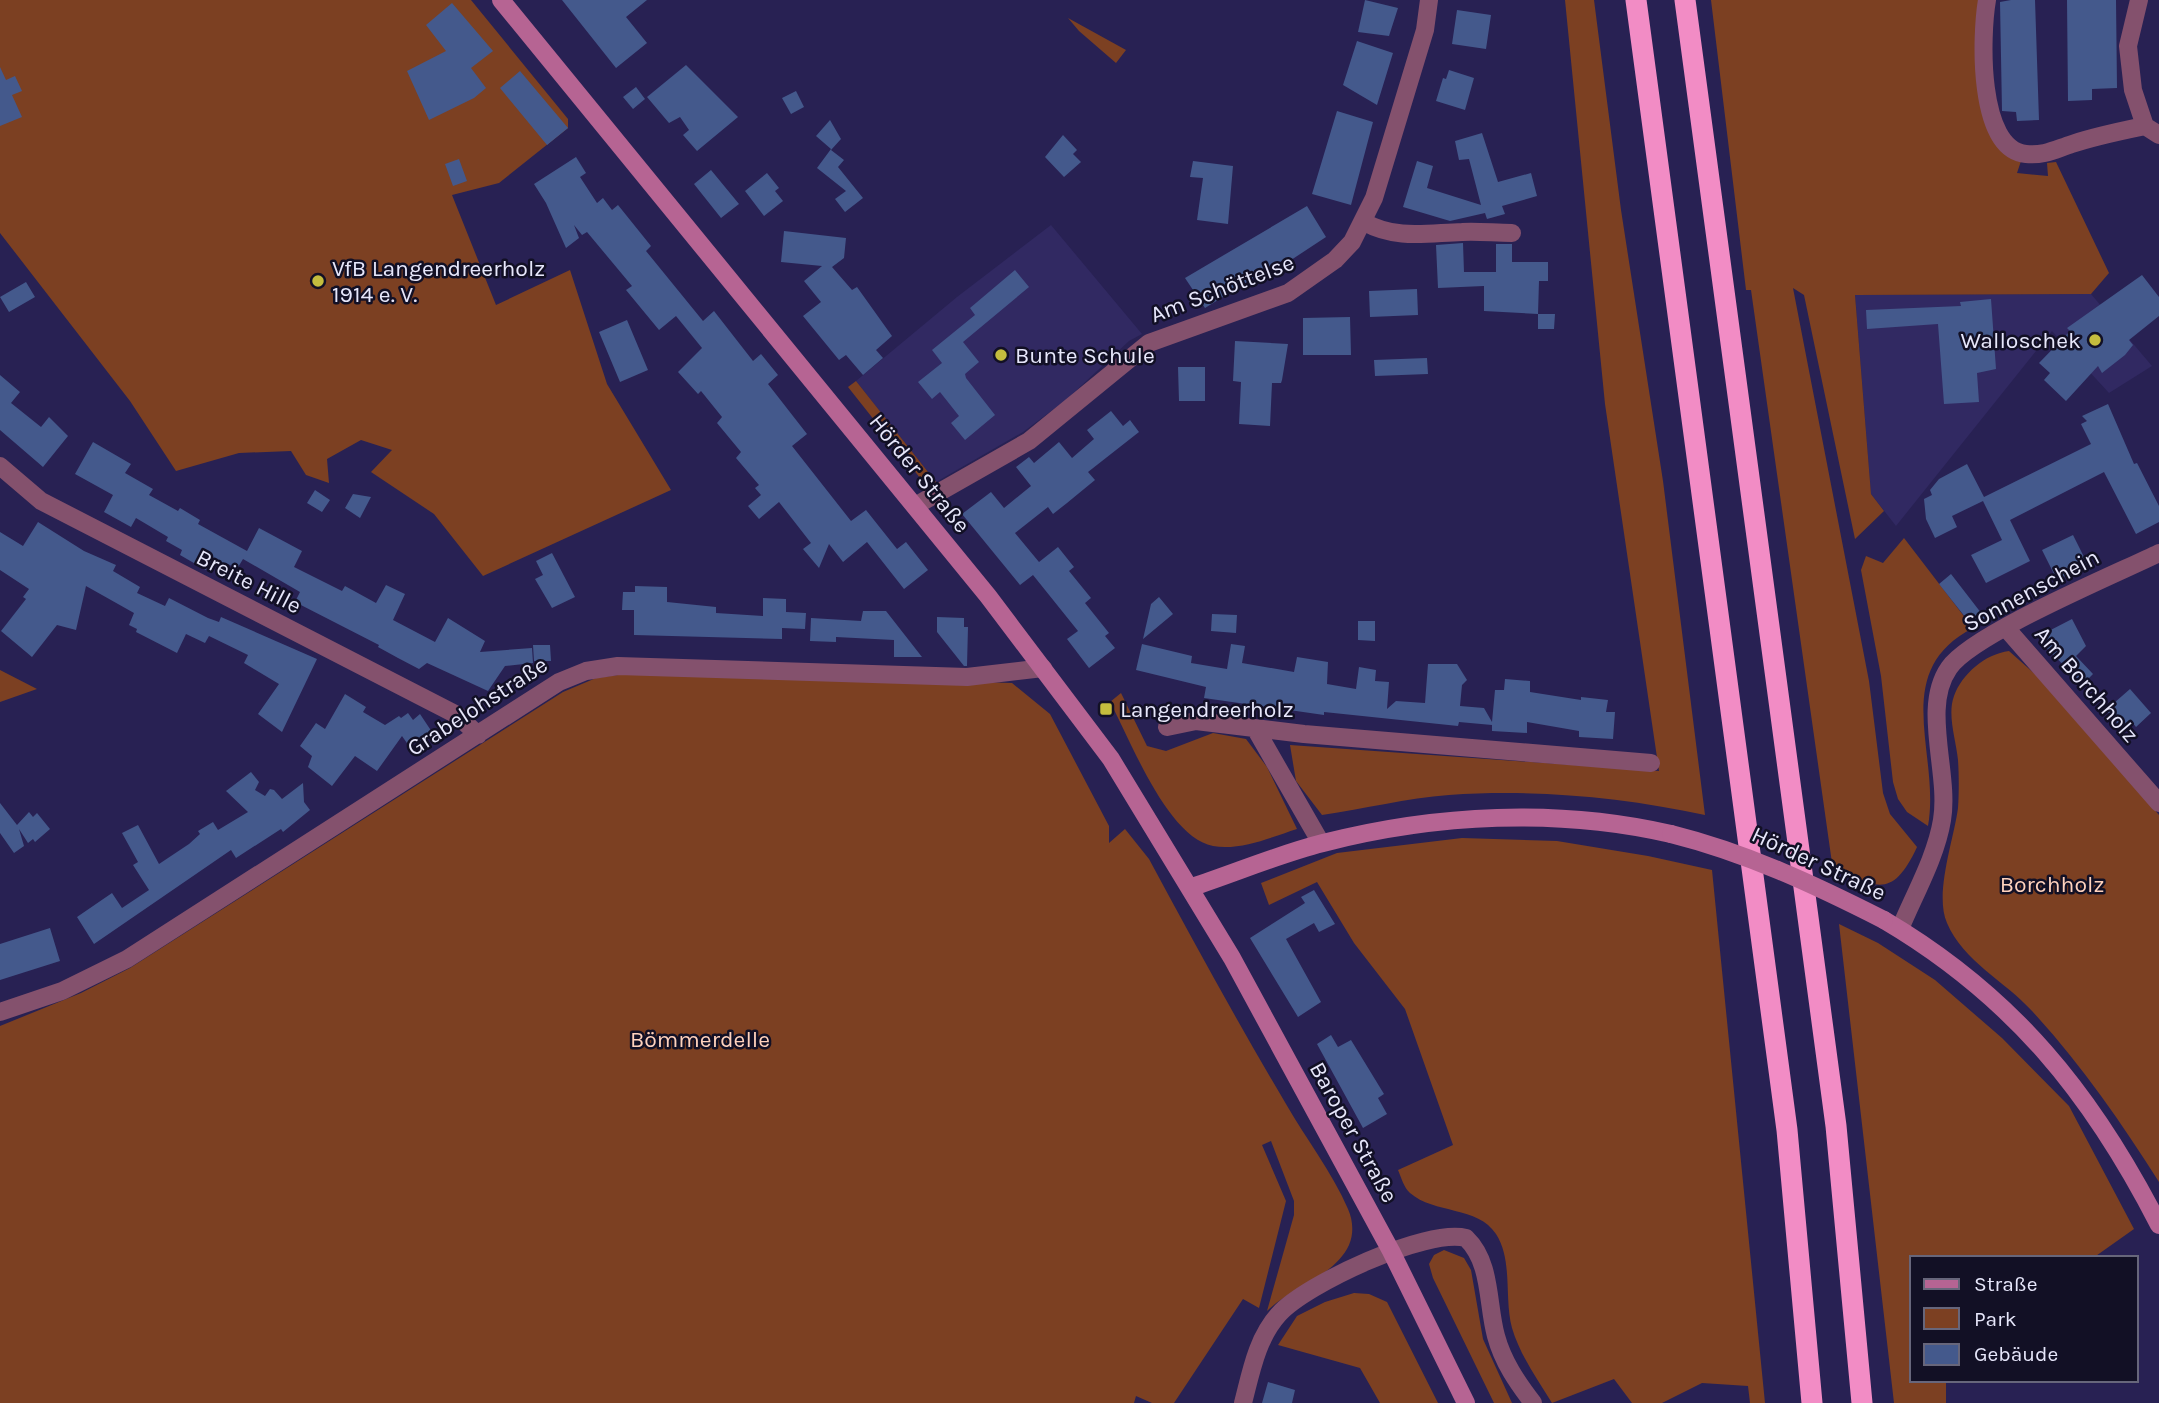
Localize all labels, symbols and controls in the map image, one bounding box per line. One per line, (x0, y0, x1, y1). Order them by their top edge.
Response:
street label: Am Schöttelse (1146, 249, 1298, 328)
place label: VfB Langendreerholz 1914 e. V. (332, 255, 545, 308)
marker: VfB Langendreerholz 1914 e. V. (310, 273, 326, 289)
place label: Walloschek (1960, 327, 2081, 354)
marker: Walloschek (2087, 332, 2103, 348)
place label: Bunte Schule (1015, 342, 1155, 369)
marker: Bunte Schule (993, 347, 1009, 363)
street label: Hörder Straße (864, 409, 976, 538)
street label: Sonnenschein (1959, 543, 2104, 638)
street label: Breite Hille (192, 544, 306, 619)
street label: Am Borchholz (2029, 621, 2144, 748)
street label: Grabelohstraße (402, 651, 552, 762)
place label: Langendreerholz (1120, 696, 1294, 723)
marker: Langendreerholz (1098, 701, 1114, 717)
street label: Hörder Straße (1747, 821, 1890, 906)
park label: Borchholz (2000, 871, 2104, 898)
park label: Bömmerdelle (630, 1026, 770, 1053)
street label: Baroper Straße (1304, 1057, 1403, 1207)
legend (1910, 1256, 2138, 1382)
text: Straße (1974, 1272, 2037, 1296)
text: Park (1974, 1307, 2017, 1331)
text: Gebäude (1974, 1342, 2058, 1366)

